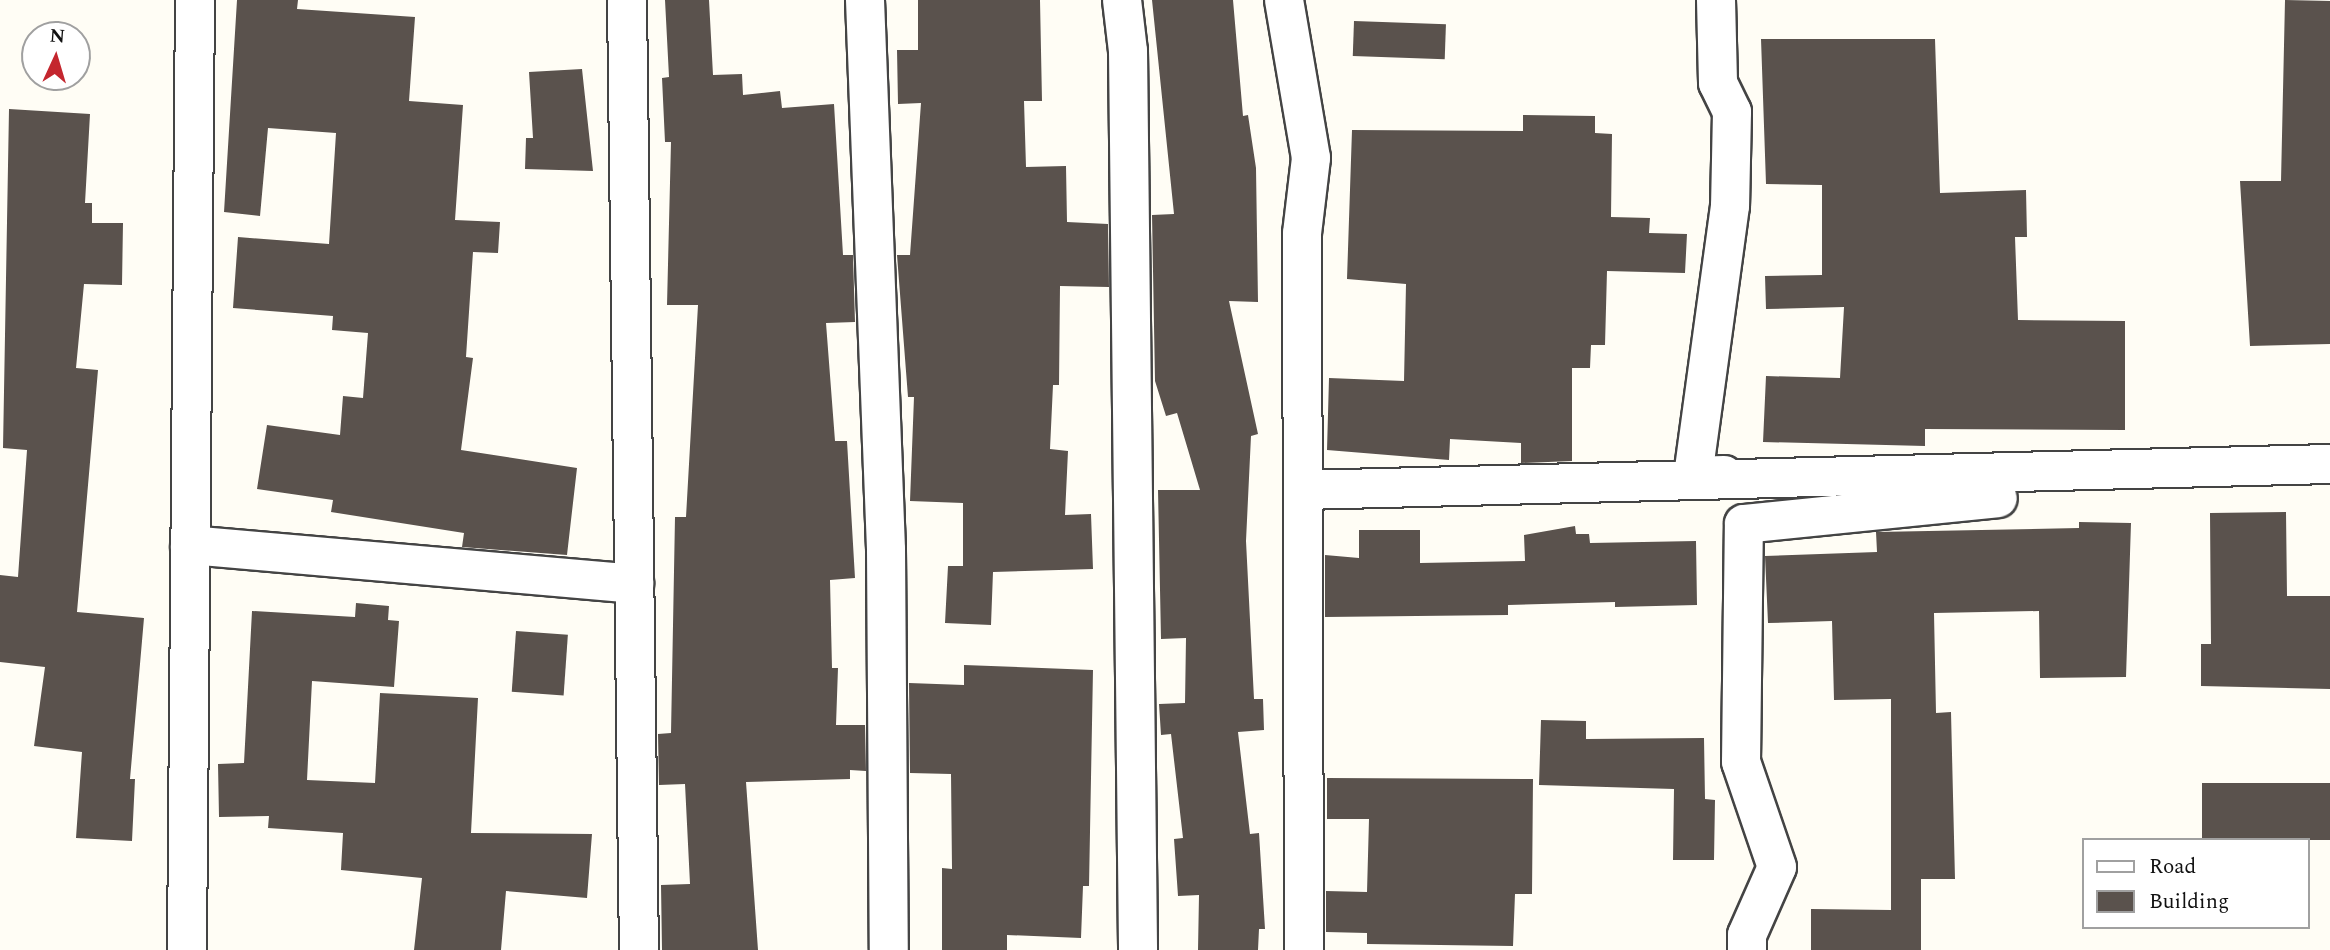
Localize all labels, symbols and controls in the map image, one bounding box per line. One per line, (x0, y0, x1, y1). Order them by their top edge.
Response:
north arrow (21, 21, 91, 91)
text: N (49, 22, 66, 52)
legend (2082, 838, 2309, 929)
text: Road (2149, 851, 2196, 883)
text: Building (2149, 886, 2229, 918)

